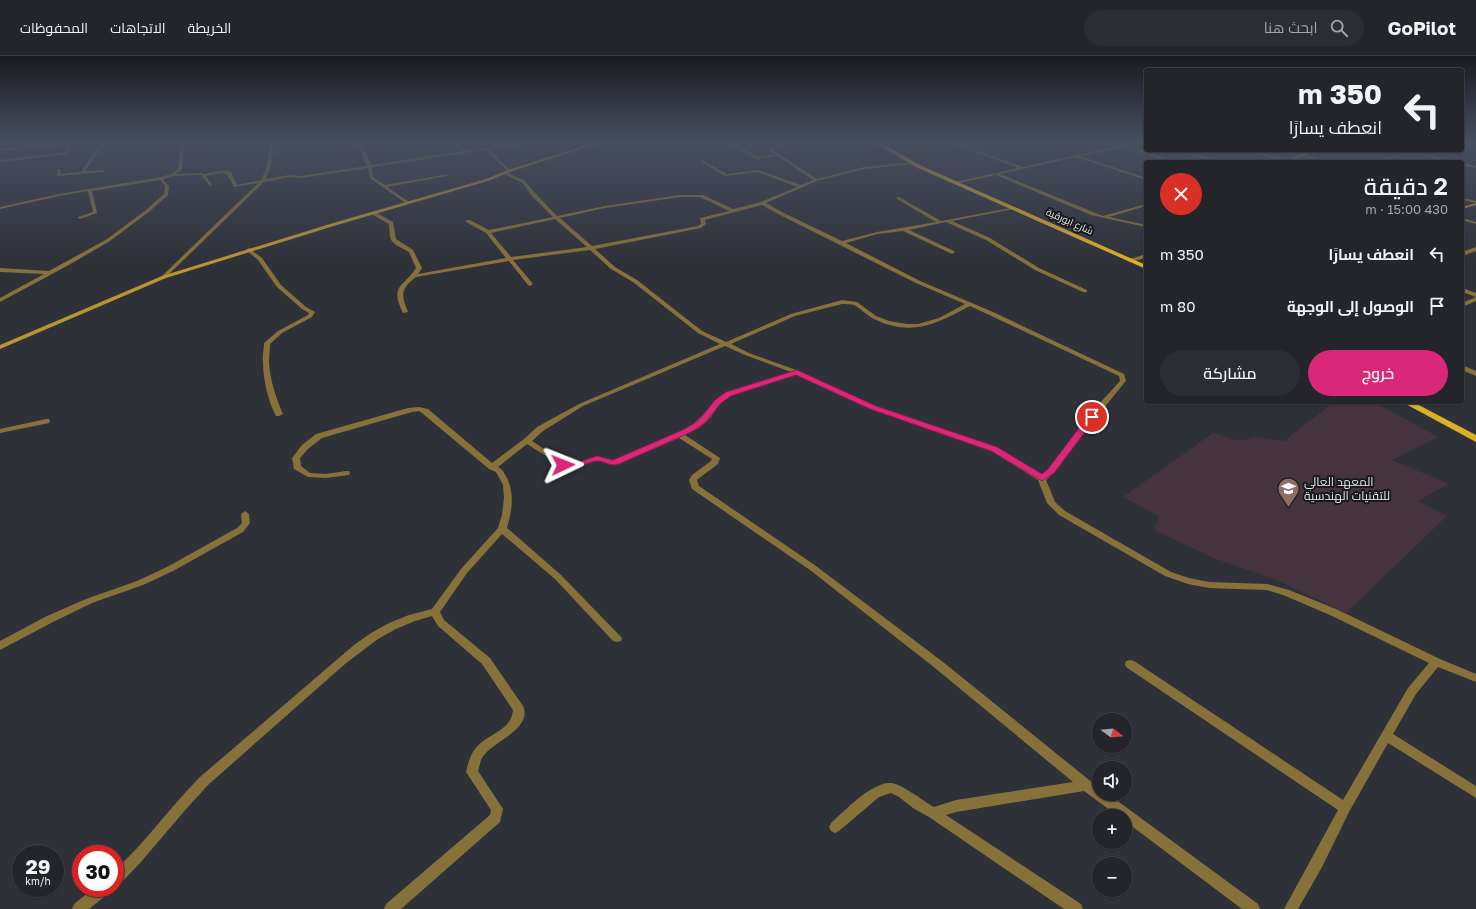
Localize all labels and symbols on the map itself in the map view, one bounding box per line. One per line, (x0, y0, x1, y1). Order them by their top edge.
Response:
street label: شارع ابورقية (1044, 205, 1095, 238)
pin (1075, 400, 1109, 434)
position arrow (542, 444, 584, 486)
place label: المعهد العالي للتقنيات الهندسية (1304, 474, 1390, 503)
school or university icon: المعهد العالي للتقنيات الهندسية (1275, 475, 1301, 508)
north arrow (1092, 713, 1132, 753)
speed limit sign: 30 (72, 845, 124, 897)

